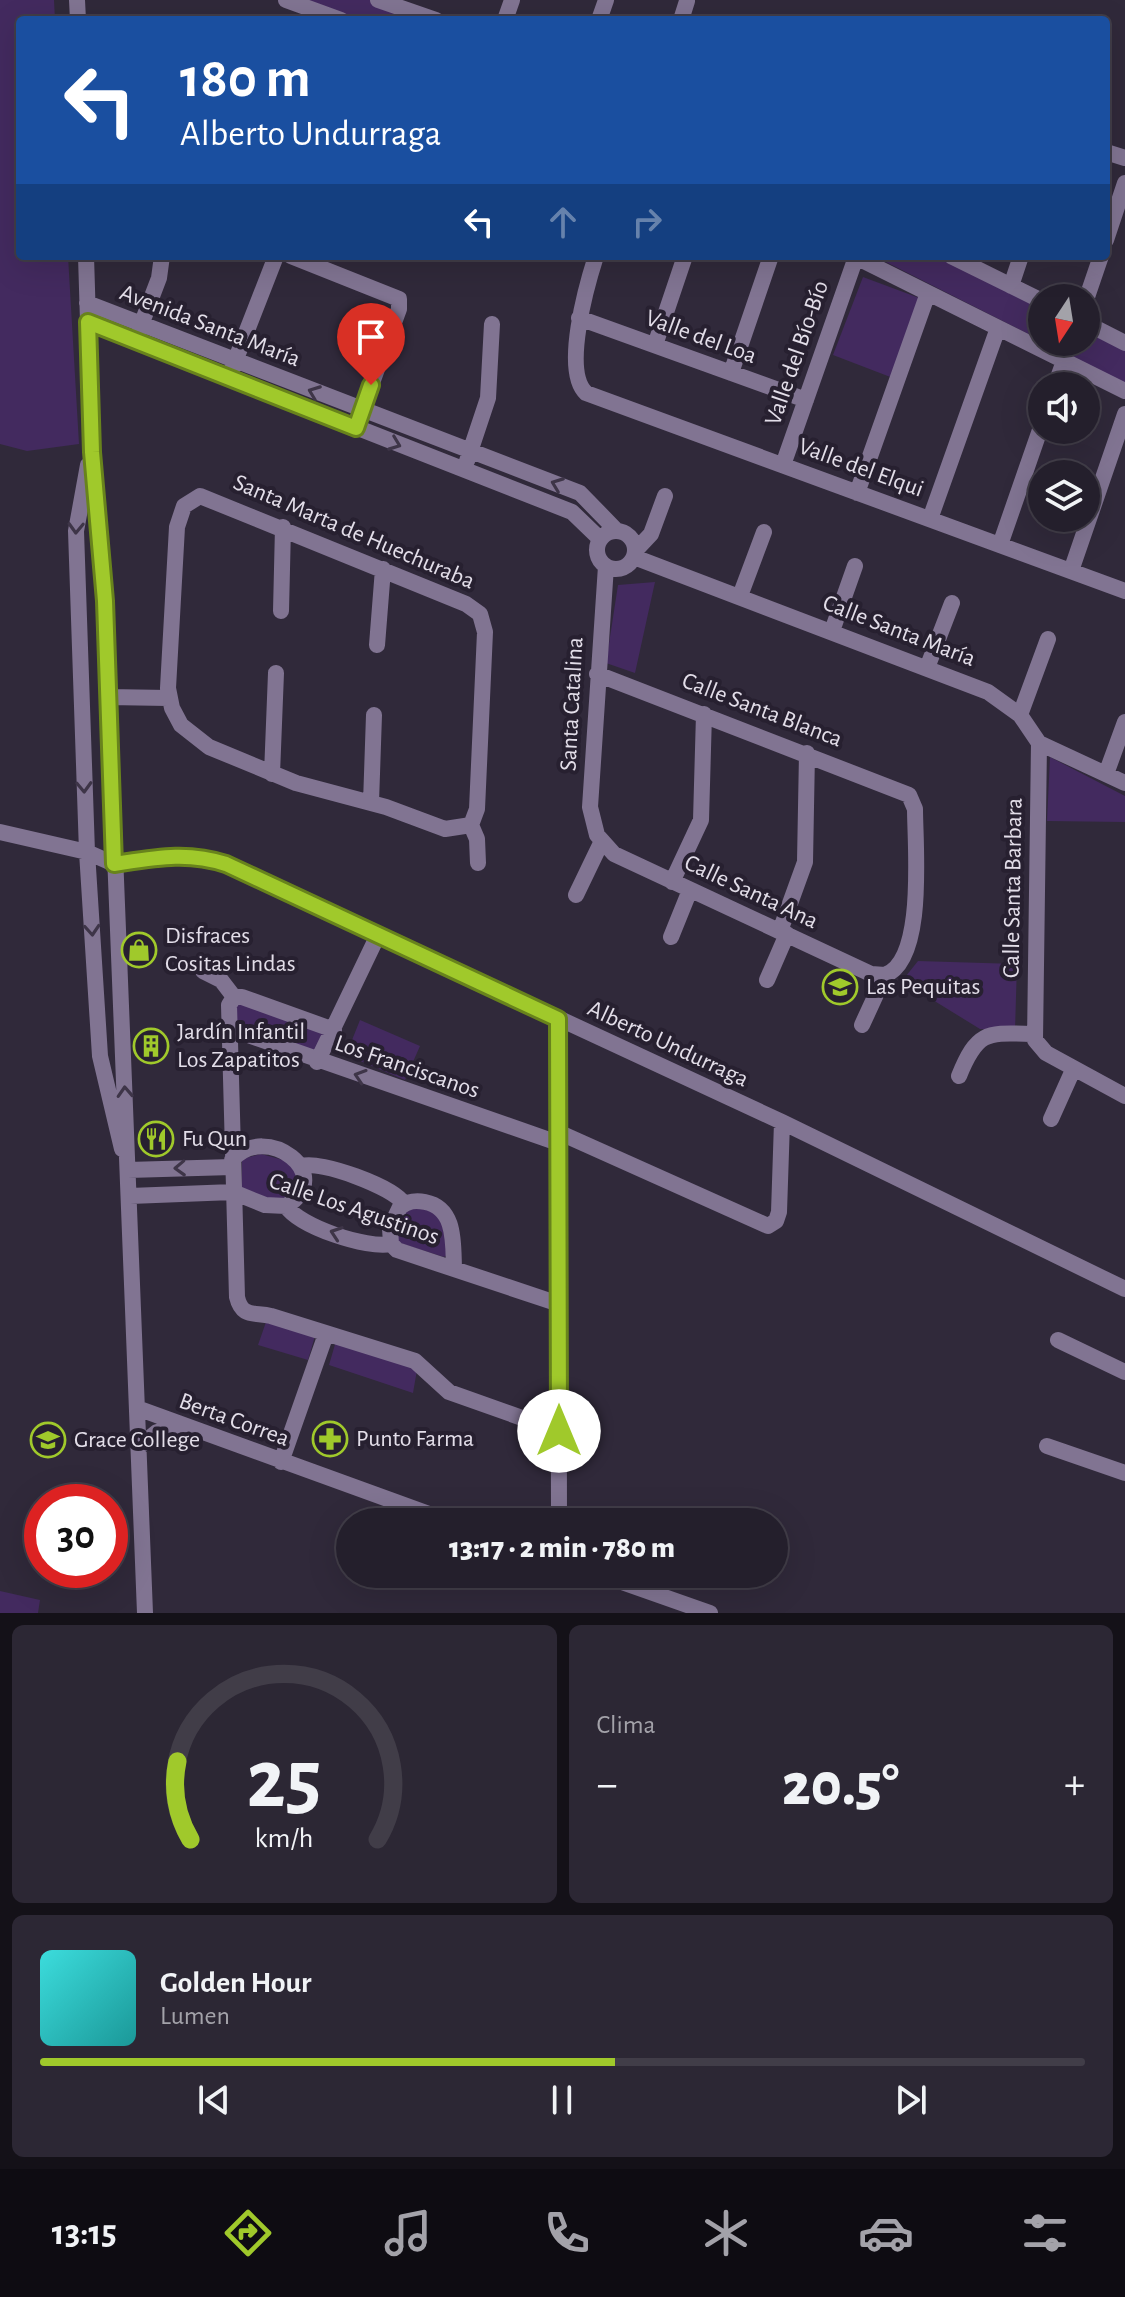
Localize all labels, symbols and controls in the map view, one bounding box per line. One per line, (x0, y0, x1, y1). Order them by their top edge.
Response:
icon: left (48, 48, 152, 152)
text: 180 m (180, 51, 311, 107)
text: Alberto Undurraga (180, 116, 441, 152)
icon: left (457, 200, 501, 244)
icon: ahead (541, 200, 585, 244)
icon: right (625, 200, 669, 244)
street label: Valle del Bío-Bío (761, 278, 833, 428)
street label: Avenida Santa María (117, 281, 303, 371)
north arrow (1028, 284, 1100, 356)
map controls (1028, 284, 1100, 532)
pin (337, 303, 405, 385)
street label: Valle del Loa (642, 306, 760, 368)
icon: arrive (349, 315, 393, 359)
button: sound (1028, 372, 1100, 444)
one-way arrow (308, 385, 322, 402)
one-way arrow (387, 434, 401, 451)
street label: Valle del Elqui (795, 434, 927, 502)
button: layers (1028, 460, 1100, 532)
street label: Santa Marta de Huechuraba (230, 470, 478, 594)
one-way arrow (551, 477, 565, 494)
one-way arrow (68, 522, 85, 535)
street label: Calle Santa María (819, 591, 979, 671)
street label: Santa Catalina (557, 636, 587, 772)
street label: Calle Santa Blanca (679, 668, 845, 752)
one-way arrow (75, 781, 92, 794)
street label: Calle Santa Barbara (999, 798, 1027, 978)
street label: Calle Santa Ana (681, 851, 821, 933)
one-way arrow (83, 924, 100, 937)
place label: Disfraces Cositas Lindas (165, 924, 296, 976)
shop icon: Disfraces Cositas Lindas (120, 931, 158, 969)
school or university icon: Las Pequitas (821, 968, 859, 1006)
place label: Las Pequitas (866, 975, 980, 999)
street label: Alberto Undurraga (584, 996, 752, 1092)
place label: Jardín Infantil Los Zapatitos (177, 1020, 305, 1072)
building icon: Jardín Infantil Los Zapatitos (132, 1027, 170, 1065)
street label: Los Franciscanos (332, 1031, 482, 1103)
one-way arrow (353, 1069, 367, 1085)
one-way arrow (116, 1085, 133, 1098)
restaurant icon: Fu Qun (137, 1120, 175, 1158)
place label: Fu Qun (182, 1127, 247, 1151)
one-way arrow (173, 1160, 186, 1177)
street label: Calle Los Agustinos (266, 1169, 442, 1249)
one-way arrow (329, 1226, 343, 1242)
street label: Berta Correa (176, 1389, 292, 1451)
position arrow (517, 1389, 601, 1473)
pharmacy icon: Punto Farma (311, 1420, 349, 1458)
school or university icon: Grace College (29, 1421, 67, 1459)
place label: Punto Farma (356, 1427, 474, 1451)
place label: Grace College (74, 1428, 200, 1452)
speed limit sign: 30 (24, 1484, 128, 1588)
text: 13:17 · 2 min · 780 m (449, 1533, 675, 1563)
text: Clima (597, 1712, 656, 1738)
text: 25 (247, 1739, 322, 1823)
text: 20.5° (782, 1756, 899, 1816)
text: − (597, 1763, 618, 1807)
text: + (1064, 1763, 1085, 1807)
text: km/h (255, 1824, 314, 1853)
text: Golden Hour (160, 1968, 312, 1998)
text: Lumen (160, 2003, 230, 2029)
icon: previous (192, 2078, 236, 2122)
icon: pause (540, 2078, 584, 2122)
icon: next (889, 2078, 933, 2122)
icon: directions (220, 2205, 276, 2261)
icon: music (380, 2205, 436, 2261)
icon: phone (539, 2205, 595, 2261)
icon: climate (698, 2205, 754, 2261)
icon: car (858, 2205, 914, 2261)
icon: filters (1017, 2205, 1073, 2261)
text: 13:15 (52, 2215, 117, 2251)

